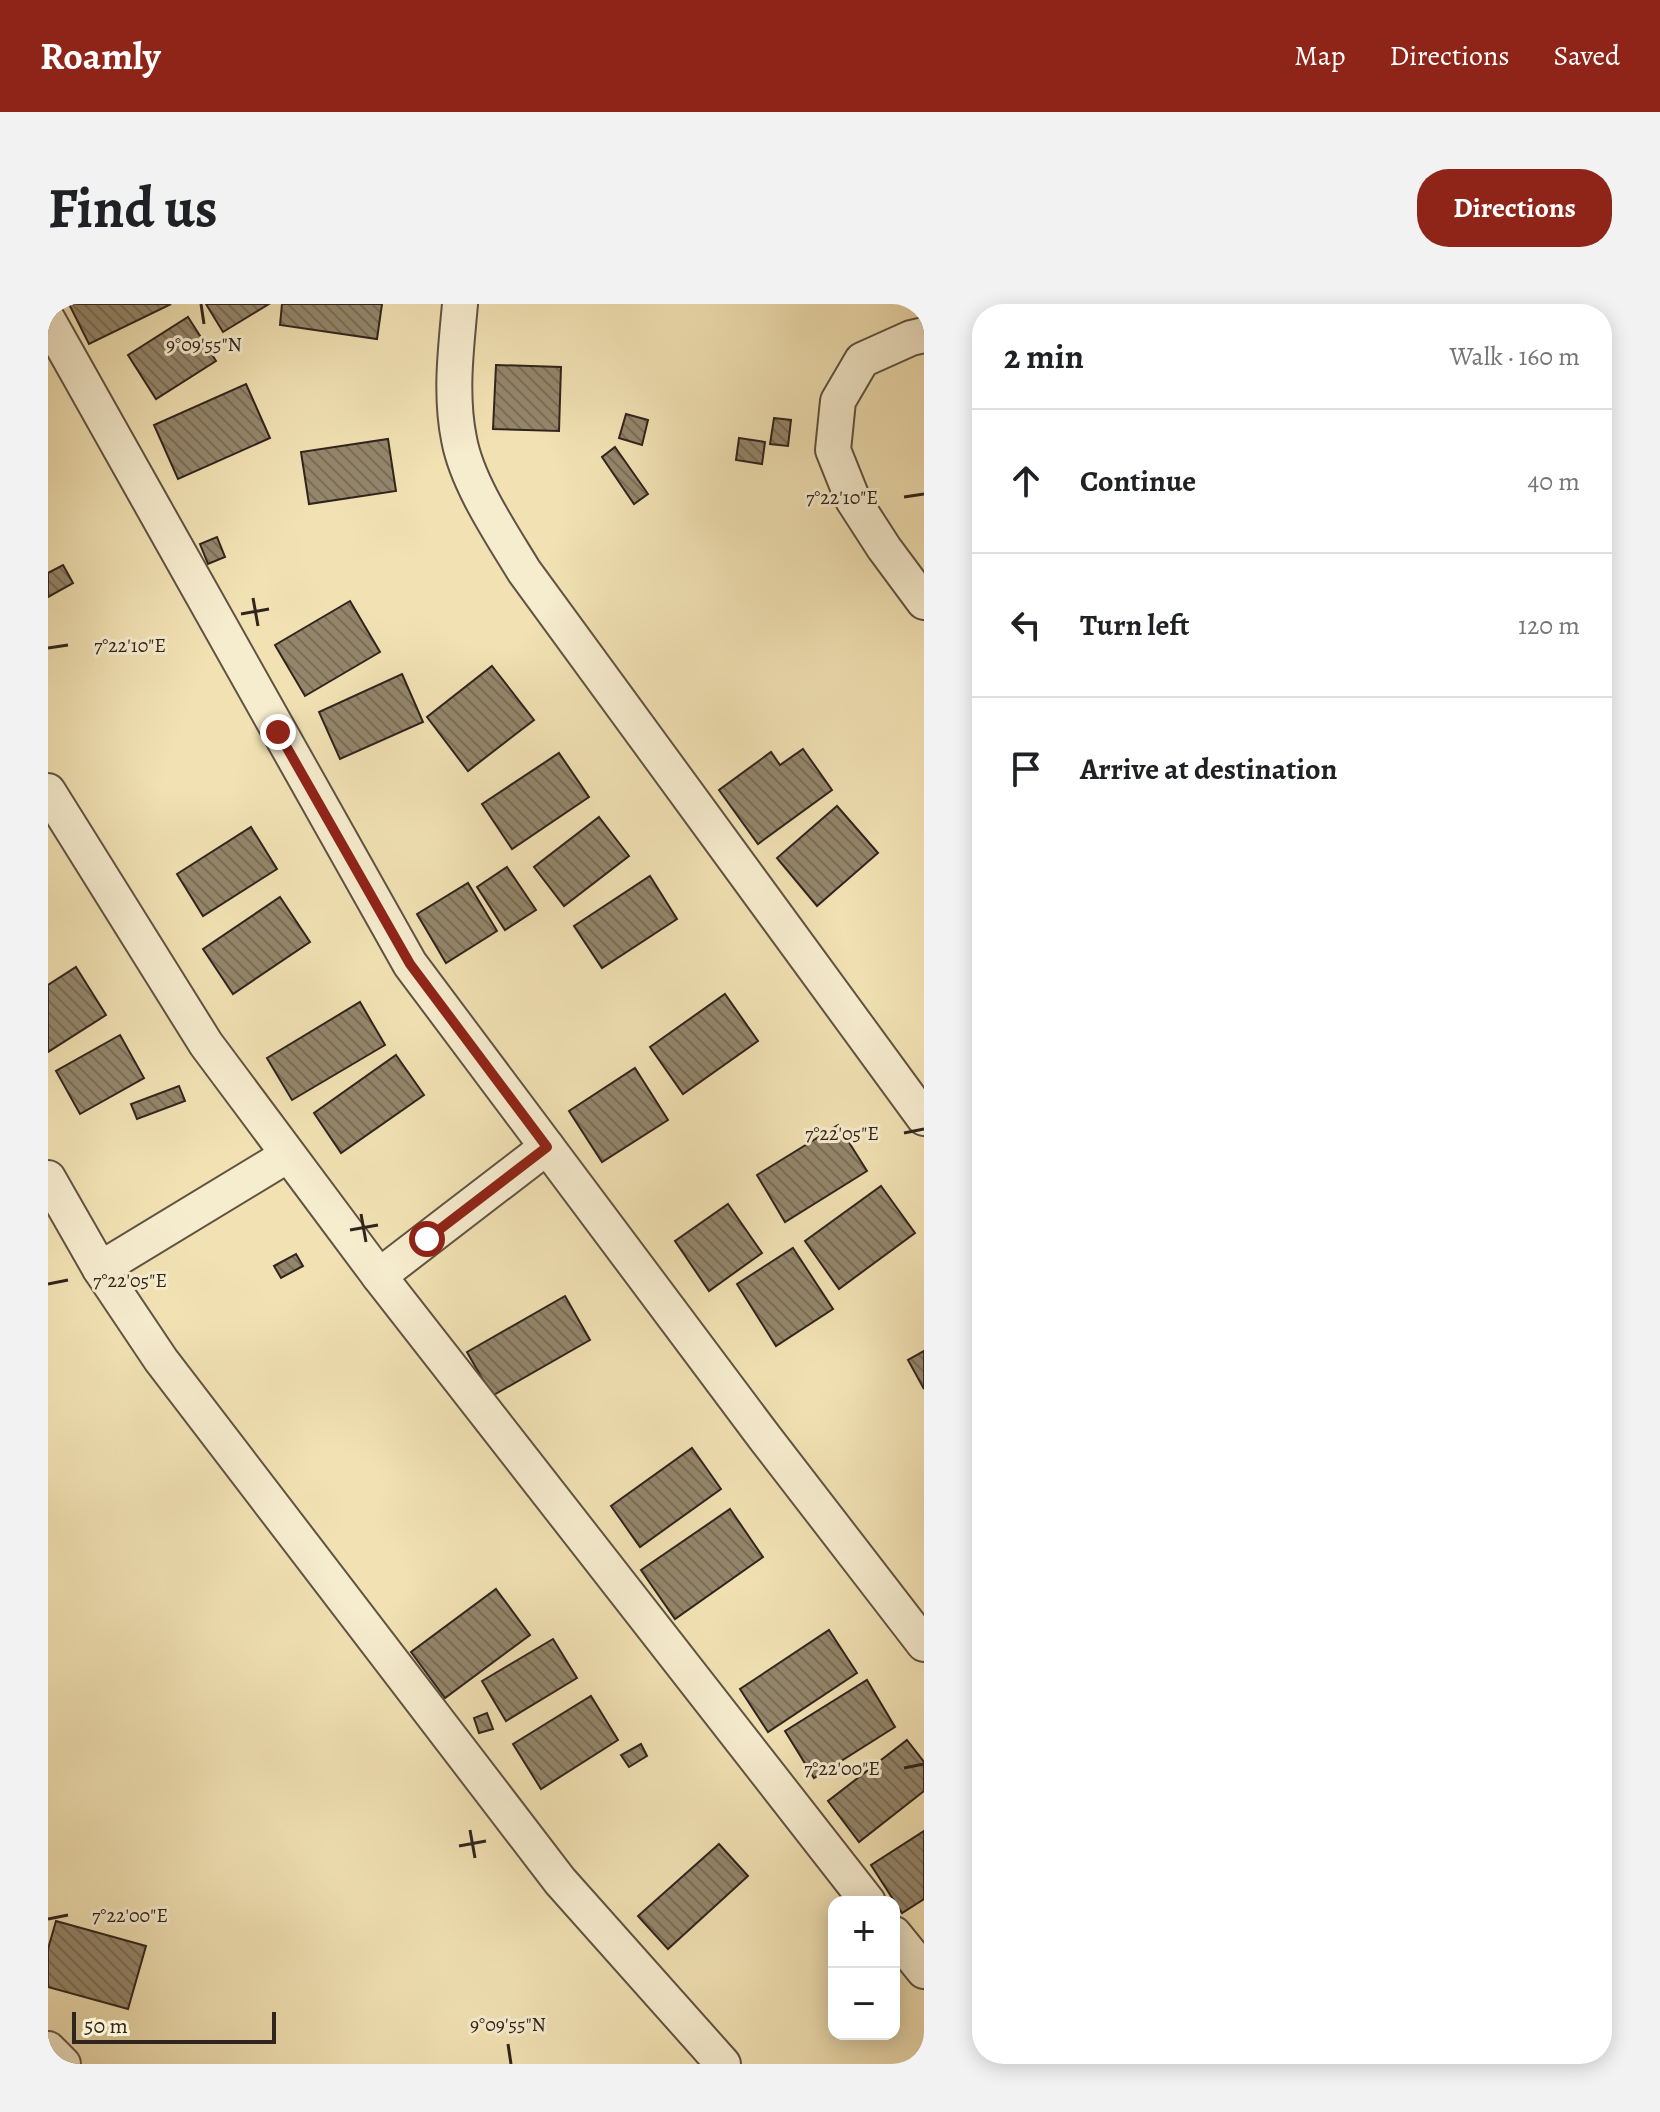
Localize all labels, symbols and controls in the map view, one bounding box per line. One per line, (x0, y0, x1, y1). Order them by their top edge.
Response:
text: Roamly (40, 30, 161, 82)
text: Map (1294, 37, 1345, 75)
text: Directions (1389, 37, 1510, 75)
text: Saved (1554, 37, 1620, 75)
button: Directions (1417, 169, 1612, 247)
text: Find us (48, 170, 218, 246)
text: 9°09'55"N (166, 331, 242, 358)
text: 2 min (1004, 333, 1084, 380)
text: Walk · 160 m (1449, 339, 1580, 374)
icon: ahead (1004, 459, 1048, 503)
text: Continue (1080, 461, 1196, 501)
text: 40 m (1528, 464, 1580, 499)
text: 7°22'10"E (806, 484, 878, 511)
icon: left (1004, 603, 1048, 647)
text: Turn left (1080, 605, 1189, 645)
text: 120 m (1518, 608, 1580, 643)
text: 7°22'10"E (94, 632, 166, 659)
route end (260, 714, 296, 750)
icon: arrive (1004, 747, 1048, 791)
text: Arrive at destination (1080, 749, 1337, 789)
text: 7°22'05"E (805, 1120, 879, 1147)
route start (409, 1221, 445, 1257)
text: 7°22'05"E (93, 1267, 167, 1294)
text: 7°22'00"E (804, 1755, 880, 1782)
map controls (828, 1896, 900, 2040)
button: + (828, 1896, 900, 1968)
text: 7°22'00"E (92, 1902, 168, 1929)
button: − (828, 1968, 900, 2040)
scale bar (72, 2008, 276, 2044)
text: 50 m (84, 2011, 128, 2041)
text: 9°09'55"N (470, 2011, 546, 2038)

